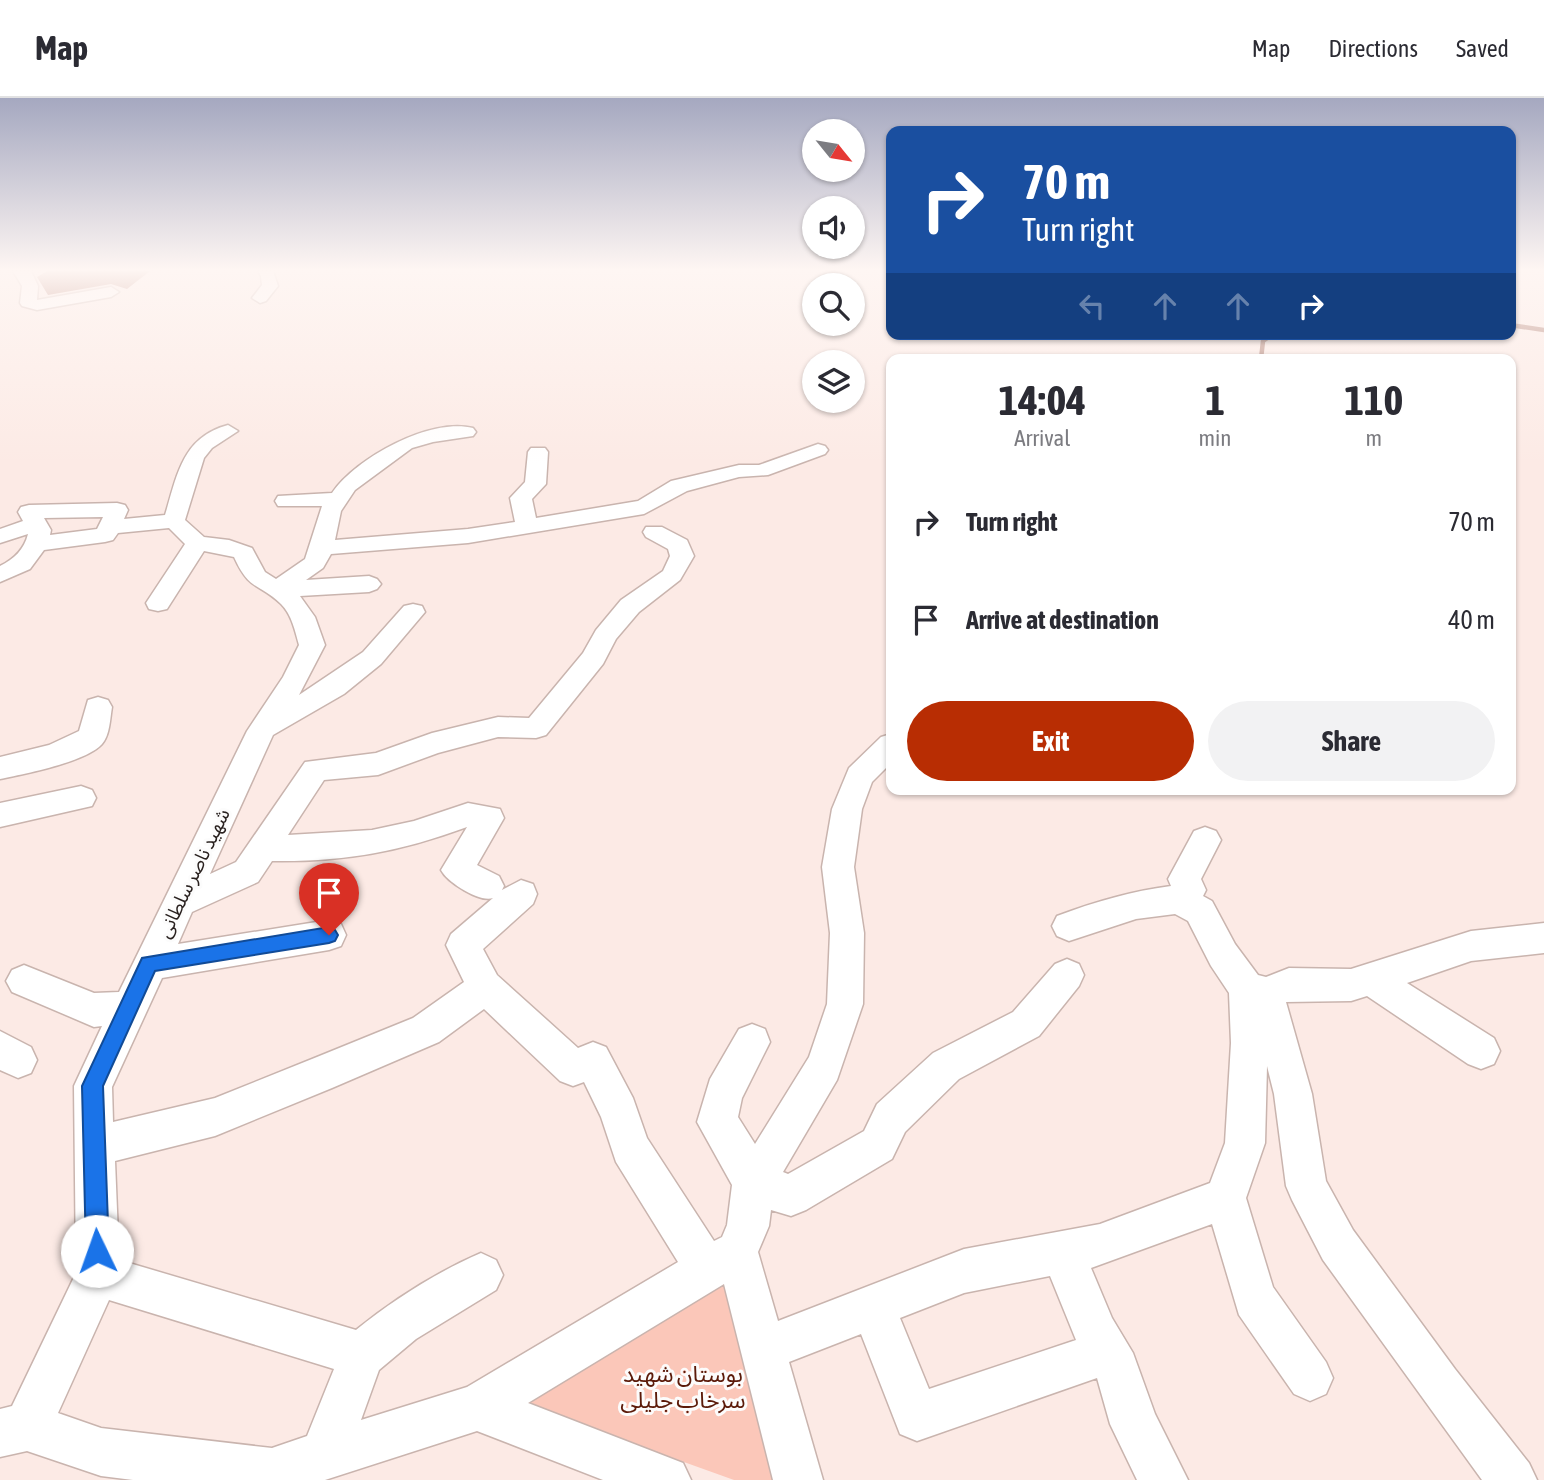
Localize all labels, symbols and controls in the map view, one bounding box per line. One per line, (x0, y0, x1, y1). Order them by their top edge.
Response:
text: Map (35, 29, 88, 67)
text: Map (1252, 35, 1290, 62)
text: Directions (1328, 35, 1418, 62)
text: Saved (1456, 35, 1509, 62)
north arrow (802, 119, 864, 182)
map controls (802, 119, 865, 413)
text: 70 m (1022, 153, 1110, 209)
icon: right (907, 154, 998, 245)
button: sound (802, 196, 865, 259)
text: Turn right (1022, 211, 1135, 248)
button: search (802, 273, 865, 336)
icon: left (1073, 287, 1111, 325)
icon: ahead (1146, 287, 1184, 325)
icon: ahead (1219, 287, 1257, 325)
icon: right (1292, 287, 1330, 325)
button: layers (802, 350, 865, 413)
text: 14:04 (999, 376, 1086, 424)
text: 1 (1205, 376, 1225, 424)
text: 110 (1344, 376, 1403, 424)
text: Arrival (1014, 425, 1070, 451)
text: min (1199, 425, 1232, 451)
text: m (1365, 425, 1382, 451)
icon: right (907, 503, 945, 541)
text: Turn right (966, 507, 1057, 537)
text: 70 m (1448, 507, 1495, 537)
icon: arrive (907, 601, 945, 639)
text: Arrive at destination (966, 605, 1159, 635)
text: 40 m (1448, 605, 1495, 635)
button: Exit (907, 701, 1194, 781)
button: Share (1208, 701, 1495, 781)
street label: شهید ناصر سلطانی (152, 805, 235, 942)
pin (299, 863, 359, 935)
icon: arrive (310, 874, 348, 912)
position arrow (60, 1214, 134, 1288)
park label: بوستان شهید سرخاب جلیلی (620, 1361, 746, 1414)

